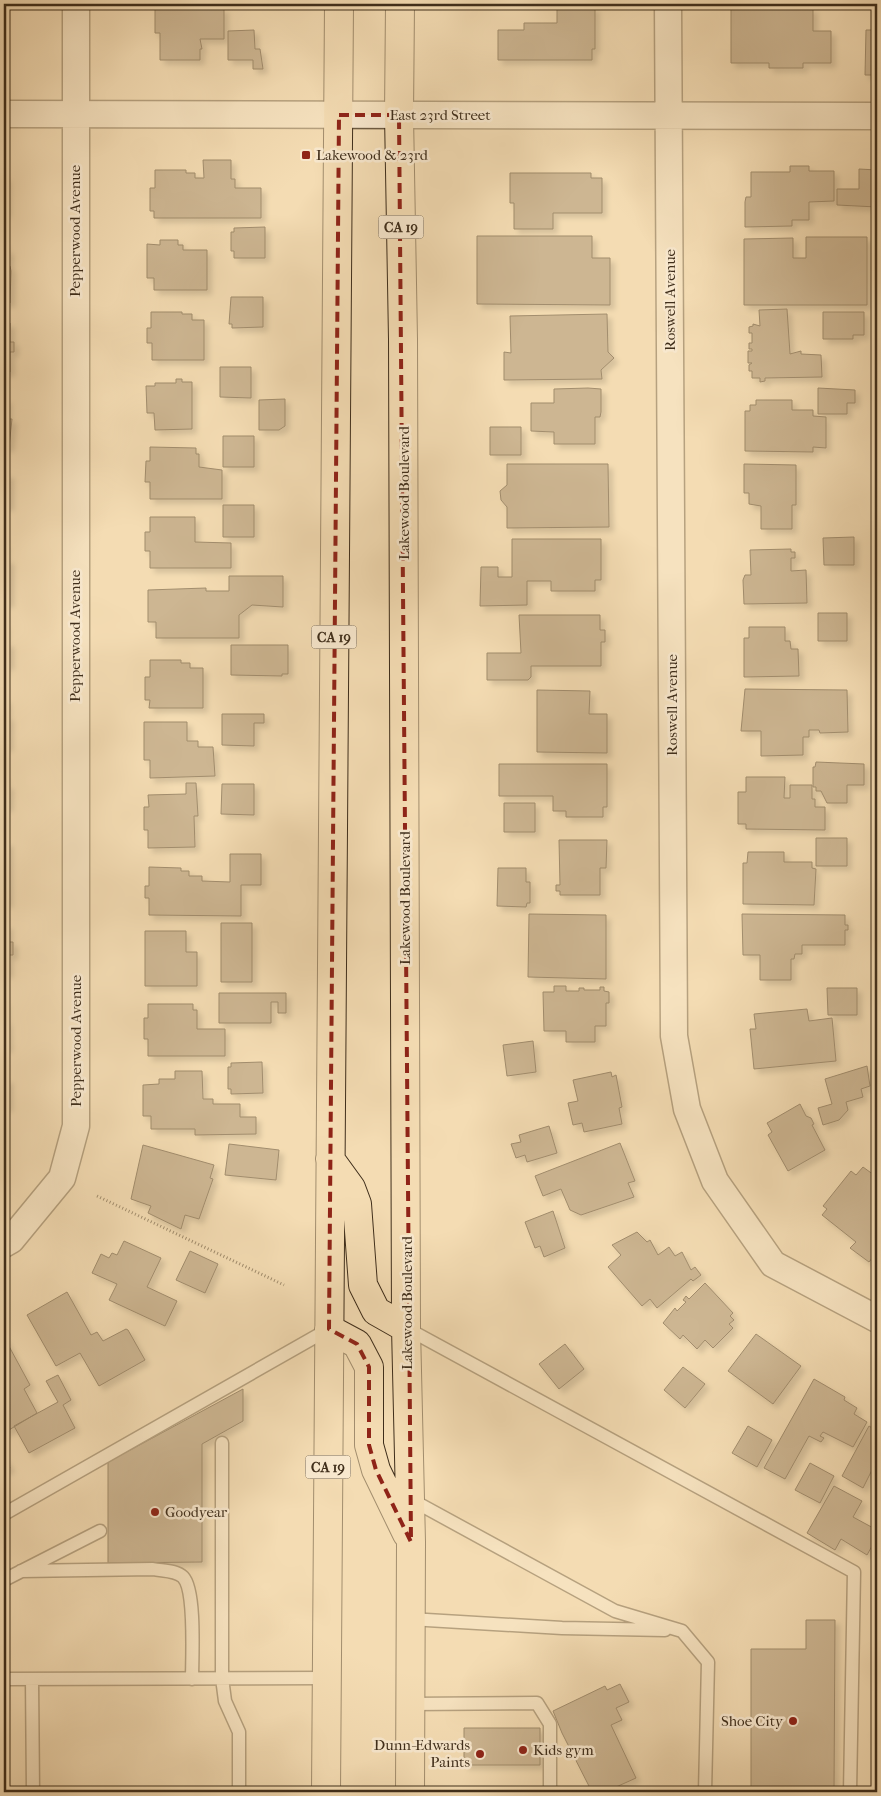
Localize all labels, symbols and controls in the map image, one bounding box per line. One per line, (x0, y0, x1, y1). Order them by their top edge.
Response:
street label: East 23rd Street (389, 106, 491, 124)
place label: Lakewood & 23rd (316, 146, 429, 164)
marker: Lakewood & 23rd (300, 149, 312, 161)
street label: Pepperwood Avenue (66, 164, 84, 297)
road number: CA 19 (378, 216, 424, 238)
street label: Roswell Avenue (661, 248, 679, 351)
street label: Lakewood Boulevard (395, 425, 413, 560)
street label: Pepperwood Avenue (66, 569, 84, 702)
road number: CA 19 (312, 626, 356, 649)
street label: Roswell Avenue (663, 653, 681, 756)
street label: Lakewood Boulevard (396, 830, 414, 965)
street label: Pepperwood Avenue (67, 974, 85, 1107)
street label: Lakewood Boulevard (398, 1235, 416, 1370)
road number: CA 19 (306, 1455, 350, 1478)
place label: Goodyear (165, 1503, 228, 1521)
marker: Goodyear (149, 1506, 161, 1518)
place label: Shoe City (721, 1712, 784, 1730)
marker: Shoe City (787, 1715, 799, 1727)
place label: Dunn-Edwards Paints (374, 1736, 470, 1771)
place label: Kids gym (533, 1741, 594, 1759)
marker: Kids gym (517, 1744, 529, 1756)
marker: Dunn-Edwards Paints (474, 1748, 486, 1760)

